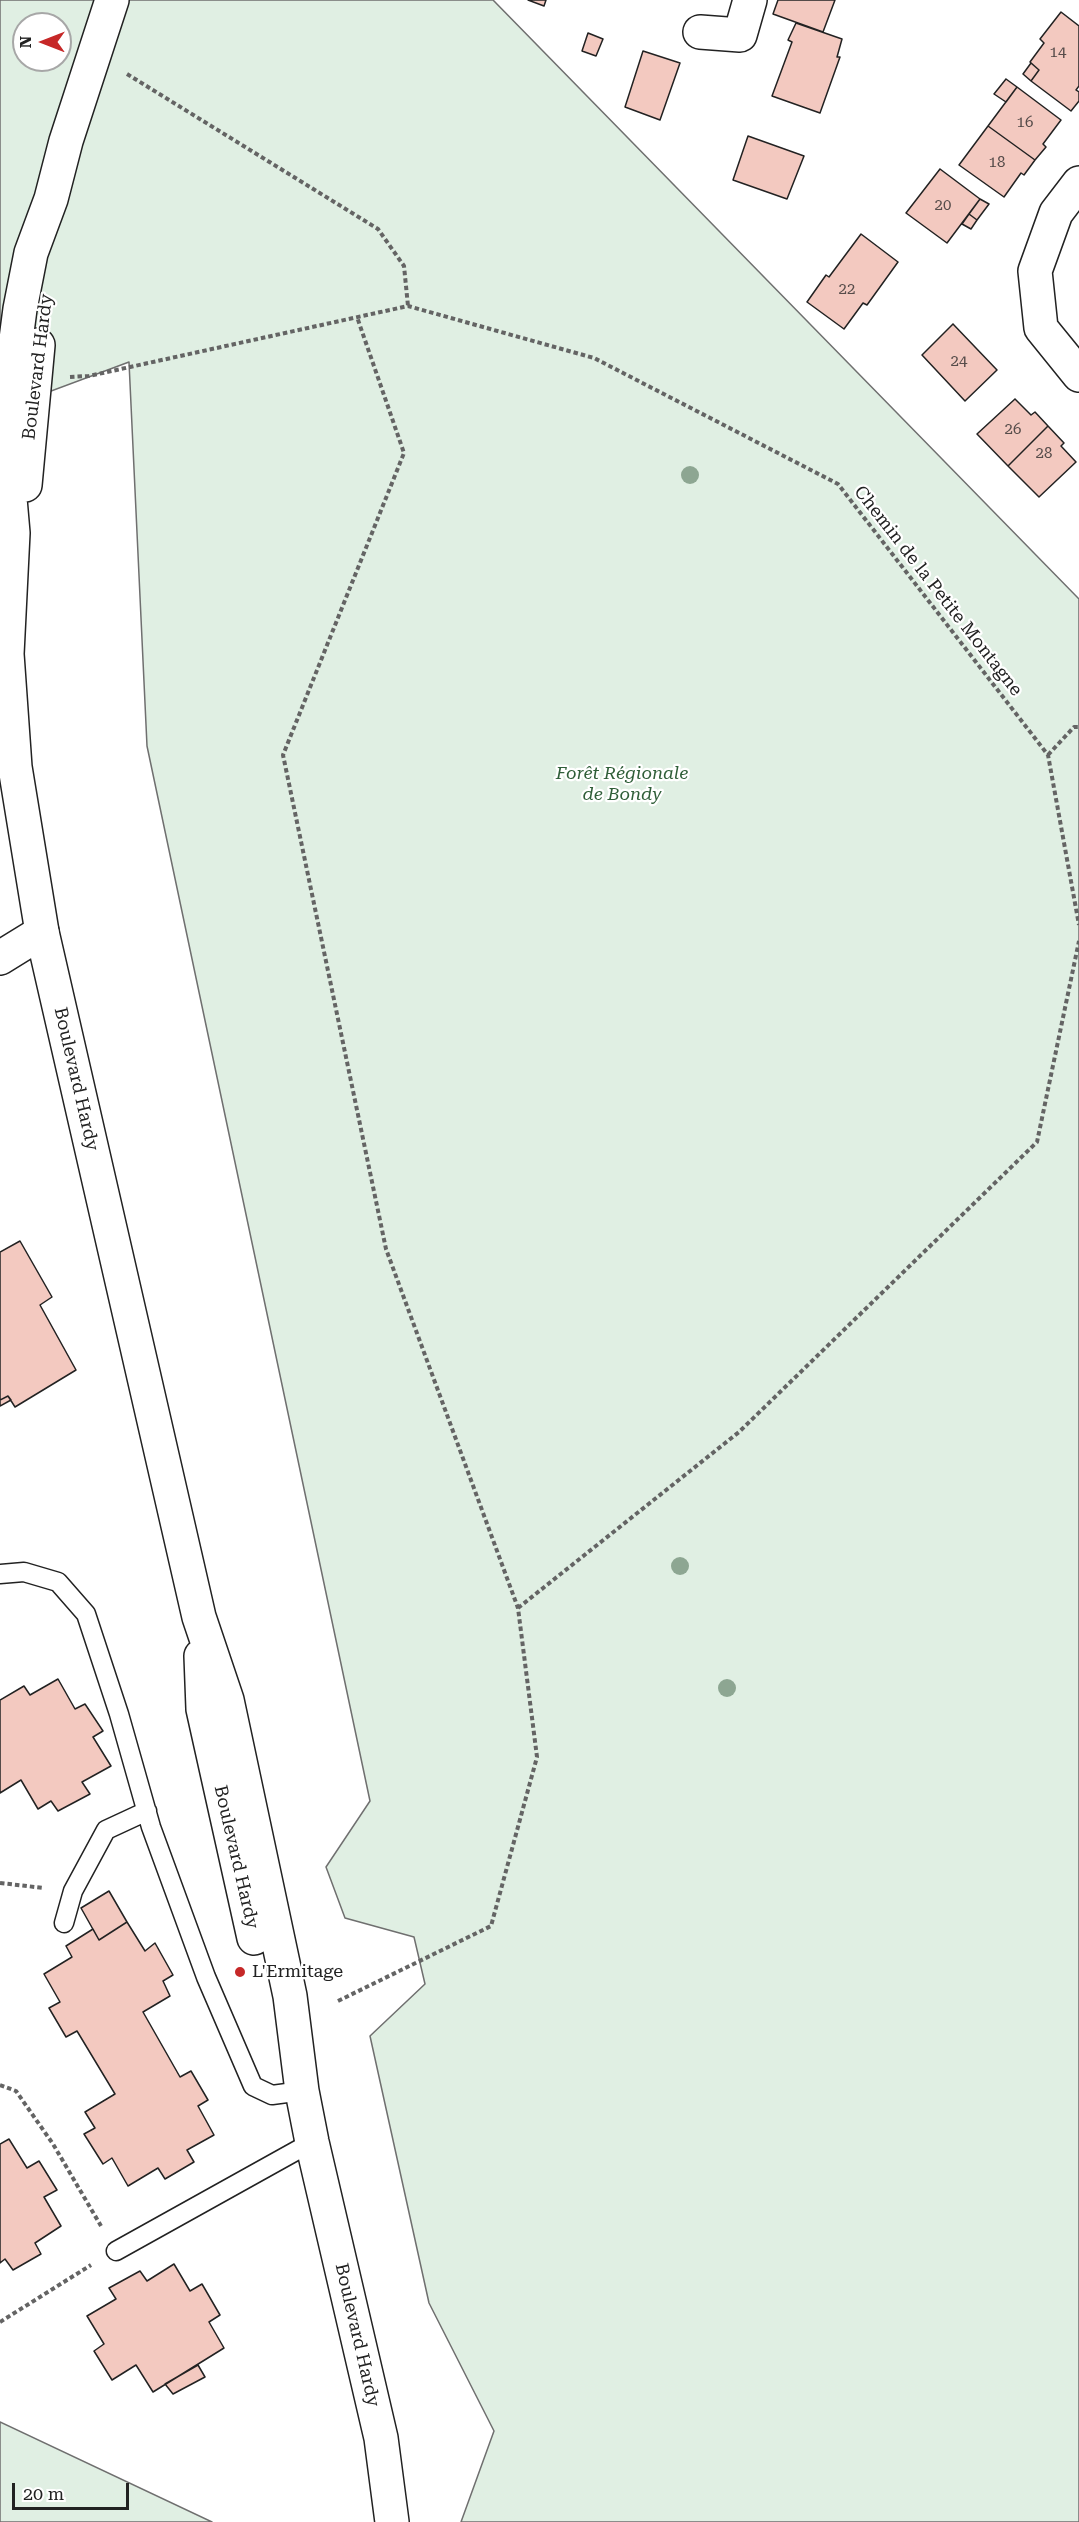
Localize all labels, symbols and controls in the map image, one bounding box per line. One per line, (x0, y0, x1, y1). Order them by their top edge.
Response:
north arrow (12, 12, 72, 72)
text: N (16, 36, 35, 48)
house number: 14 (1050, 44, 1066, 62)
house number: 16 (1017, 114, 1033, 132)
house number: 18 (989, 154, 1005, 172)
house number: 20 (935, 197, 951, 215)
house number: 22 (839, 281, 855, 299)
street label: Boulevard Hardy (18, 293, 58, 441)
house number: 24 (951, 353, 967, 371)
house number: 26 (1005, 421, 1021, 439)
house number: 28 (1036, 445, 1052, 463)
street label: Chemin de la Petite Montagne (849, 482, 1027, 700)
park label: Forêt Régionale de Bondy (556, 763, 688, 806)
street label: Boulevard Hardy (49, 1005, 103, 1153)
street label: Boulevard Hardy (209, 1783, 263, 1931)
place label: L'Ermitage (252, 1961, 343, 1983)
marker: L'Ermitage (233, 1965, 247, 1979)
street label: Boulevard Hardy (330, 2261, 384, 2409)
scale bar (15, 2471, 132, 2509)
text: 20 m (23, 2483, 64, 2504)

